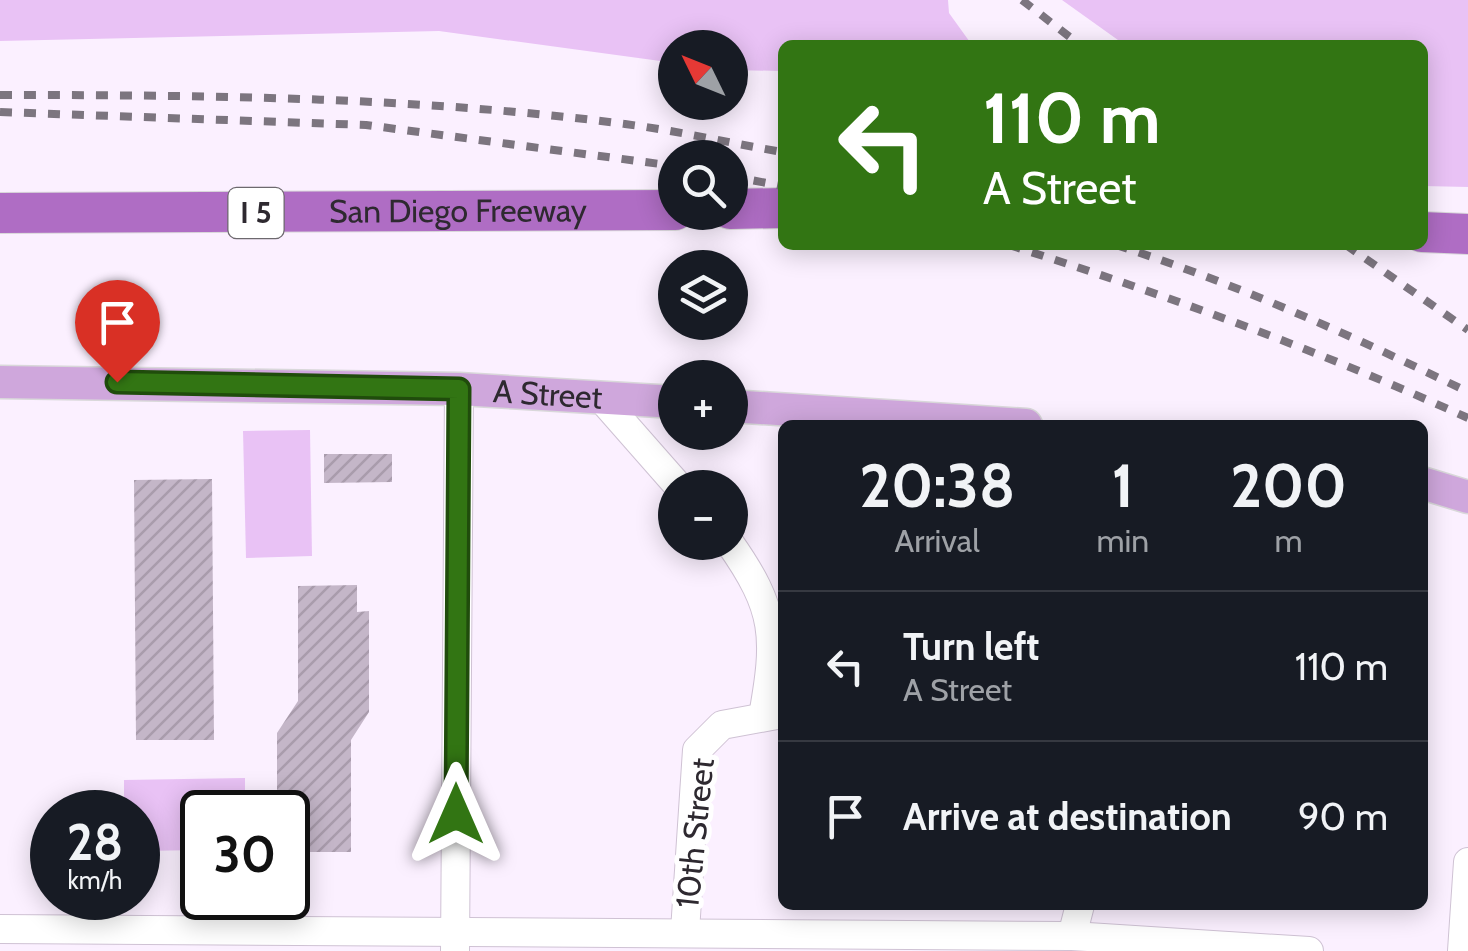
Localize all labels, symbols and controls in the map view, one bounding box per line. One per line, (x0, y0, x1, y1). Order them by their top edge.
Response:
north arrow (658, 30, 748, 120)
map controls (658, 30, 748, 560)
text: 110 m (983, 75, 1161, 161)
icon: left (818, 80, 948, 210)
button: search (658, 140, 748, 230)
text: A Street (983, 161, 1137, 215)
road number: I 5 (228, 188, 284, 238)
street label: San Diego Freeway (329, 190, 587, 231)
button: layers (658, 250, 748, 340)
pin (75, 280, 160, 383)
icon: arrive (90, 295, 145, 350)
button: + (658, 360, 748, 450)
street label: A Street (492, 371, 604, 417)
text: 20:38 (859, 449, 1015, 522)
text: 1 (1112, 449, 1134, 522)
text: 200 (1230, 449, 1347, 522)
button: − (658, 470, 748, 560)
text: Arrival (895, 521, 980, 560)
text: min (1096, 521, 1149, 560)
text: m (1275, 521, 1303, 560)
text: Turn left (903, 623, 1039, 670)
icon: left (818, 639, 873, 694)
text: 110 m (1295, 643, 1388, 690)
text: A Street (903, 670, 1012, 709)
street label: 10th Street (667, 756, 722, 910)
position arrow (404, 762, 508, 866)
icon: arrive (818, 789, 873, 844)
speed limit sign: 30 (180, 790, 310, 920)
text: Arrive at destination (903, 793, 1232, 840)
text: 90 m (1298, 793, 1388, 840)
text: 28 (67, 812, 123, 873)
text: km/h (68, 865, 122, 895)

